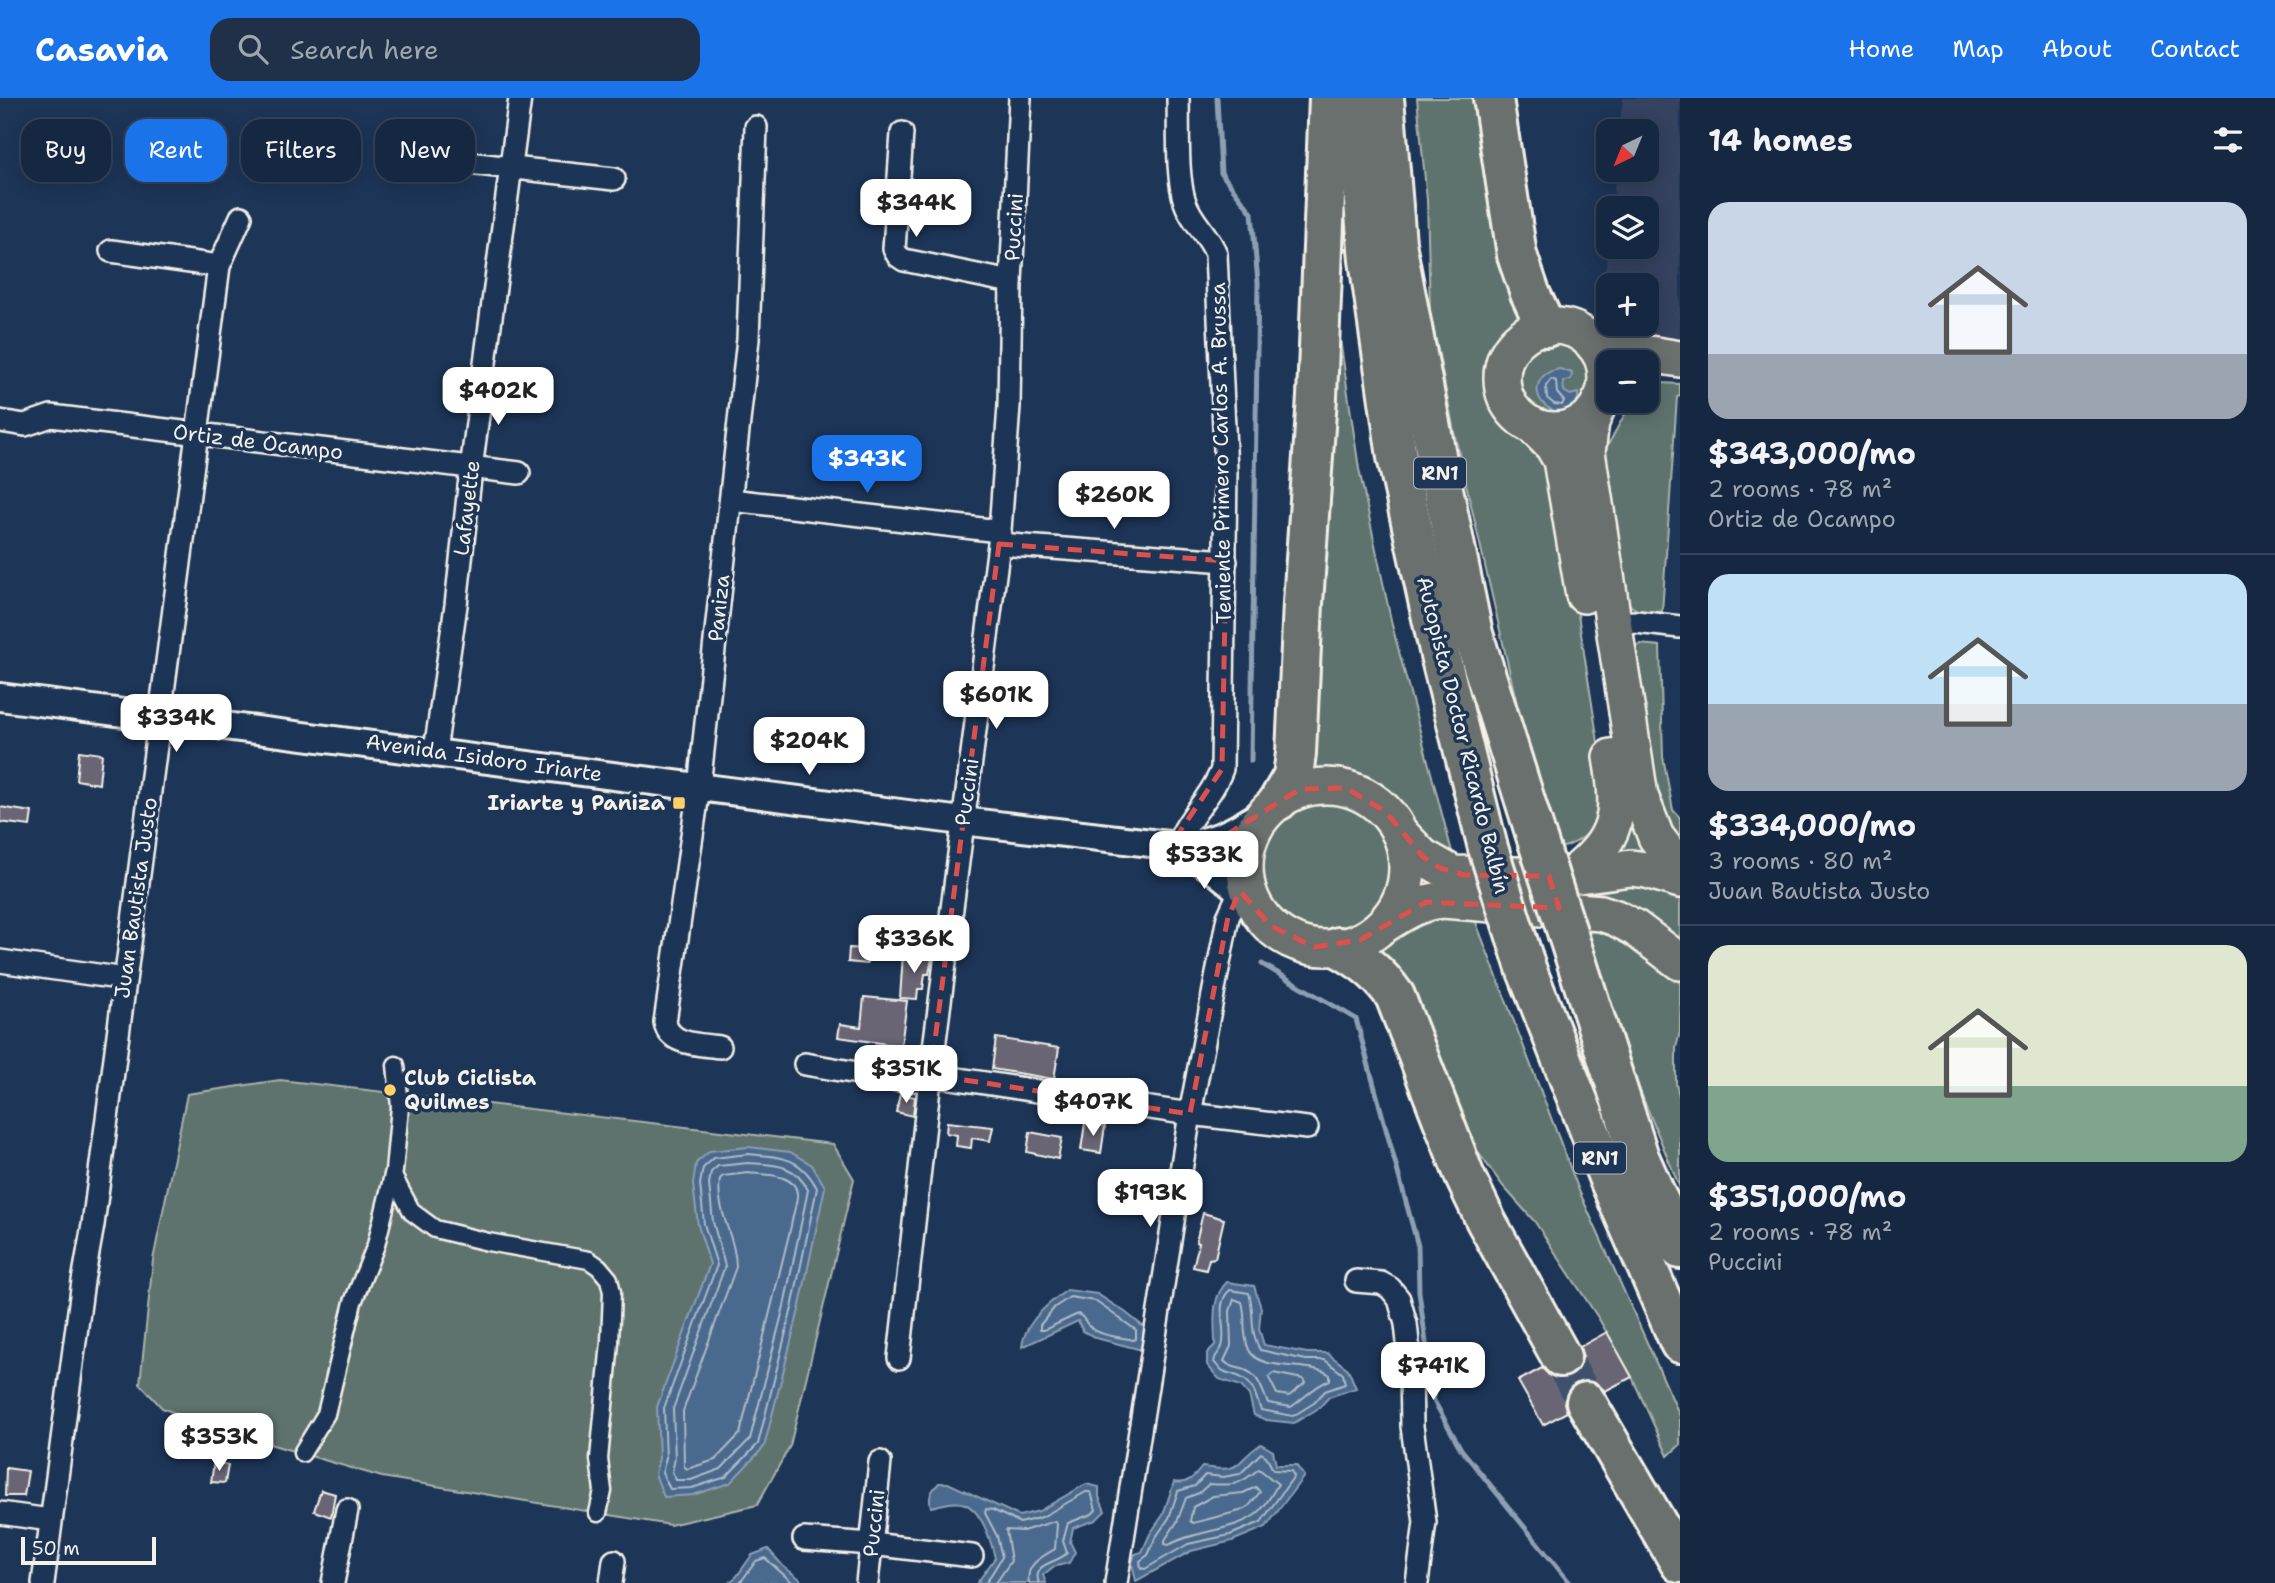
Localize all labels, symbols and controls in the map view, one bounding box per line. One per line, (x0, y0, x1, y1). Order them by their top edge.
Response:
search box (210, 18, 700, 81)
text: Casavia (35, 27, 168, 72)
icon: search (234, 30, 272, 68)
text: Search here (290, 32, 439, 67)
text: Home (1848, 33, 1914, 65)
text: Map (1952, 33, 2004, 65)
text: About (2042, 33, 2112, 65)
text: Contact (2150, 33, 2240, 65)
chip: Buy (21, 119, 111, 182)
chip: Rent (125, 119, 227, 182)
chip: Filters (241, 119, 361, 182)
chip: New (375, 119, 475, 182)
north arrow (1596, 119, 1659, 182)
map controls (1596, 119, 1659, 413)
text: 14 homes (1708, 120, 1853, 161)
icon: filters (2209, 121, 2247, 159)
pin: $344K (867, 180, 965, 239)
text: $344K (876, 187, 956, 217)
street label: Puccini (998, 192, 1030, 262)
button: layers (1596, 196, 1659, 259)
icon: home (1915, 247, 2041, 373)
button: + (1596, 273, 1659, 336)
street label: Teniente Primero Carlos A. Brussa (1204, 282, 1238, 624)
button: − (1596, 350, 1659, 413)
pin: $402K (449, 368, 547, 427)
text: $402K (459, 375, 537, 405)
street label: Ortiz de Ocampo (171, 418, 345, 466)
text: $343,000/mo (1708, 433, 1916, 474)
pin: $343K (818, 436, 916, 495)
text: $343K (828, 443, 906, 473)
road number: RN1 (1414, 458, 1466, 488)
street label: Lafayette (447, 459, 487, 557)
pin: $260K (1065, 472, 1163, 531)
text: 2 rooms · 78 m² (1708, 474, 1892, 504)
text: $260K (1075, 479, 1153, 509)
text: Ortiz de Ocampo (1708, 504, 1896, 534)
street label: Paniza (702, 573, 736, 643)
street label: Autopista Doctor Ricardo Balbín (1410, 573, 1516, 897)
icon: home (1915, 619, 2041, 745)
pin: $601K (947, 672, 1045, 731)
text: $601K (959, 679, 1033, 709)
pin: $334K (127, 694, 225, 754)
text: $334K (137, 702, 215, 732)
pin: $204K (760, 718, 858, 777)
text: $204K (770, 725, 848, 755)
street label: Avenida Isidoro Iriarte (364, 728, 604, 788)
street label: Puccini (948, 756, 986, 828)
place label: Iriarte y Paniza (487, 789, 666, 817)
marker: Iriarte y Paniza (671, 795, 687, 811)
street label: Juan Bautista Justo (108, 796, 164, 1000)
text: $334,000/mo (1708, 805, 1916, 846)
pin: $533K (1155, 832, 1253, 891)
text: $533K (1165, 839, 1243, 869)
text: 3 rooms · 80 m² (1708, 846, 1893, 876)
text: Juan Bautista Justo (1708, 876, 1930, 906)
pin: $336K (865, 916, 963, 975)
text: $336K (874, 923, 954, 953)
icon: home (1915, 990, 2041, 1116)
pin: $351K (857, 1046, 955, 1105)
text: $351K (870, 1053, 942, 1083)
place label: Club Ciclista Quilmes (404, 1064, 537, 1116)
pin: $407K (1044, 1079, 1142, 1138)
marker: Club Ciclista Quilmes (382, 1082, 398, 1098)
text: $407K (1053, 1086, 1133, 1116)
road number: RN1 (1574, 1142, 1626, 1174)
pin: $193K (1101, 1170, 1199, 1229)
text: $351,000/mo (1708, 1176, 1906, 1217)
text: $193K (1114, 1177, 1186, 1207)
text: 2 rooms · 78 m² (1708, 1217, 1892, 1247)
text: Puccini (1708, 1247, 1783, 1277)
pin: $741K (1384, 1342, 1482, 1402)
text: $741K (1397, 1350, 1469, 1380)
pin: $353K (170, 1414, 268, 1473)
text: $353K (180, 1421, 258, 1451)
street label: Puccini (857, 1488, 891, 1558)
scale bar (21, 1534, 156, 1566)
text: 50 m (32, 1536, 80, 1561)

